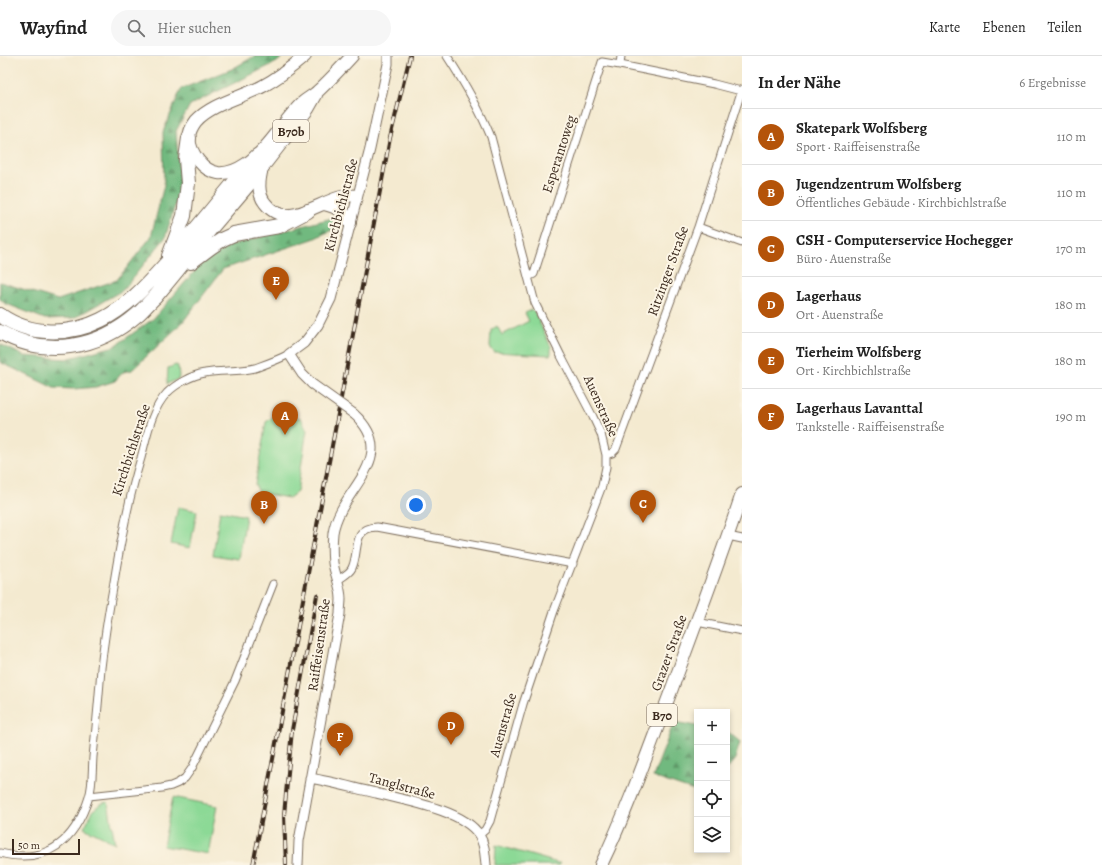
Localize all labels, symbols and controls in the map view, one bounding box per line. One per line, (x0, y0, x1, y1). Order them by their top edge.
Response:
search box (111, 10, 391, 46)
text: Wayfind (20, 15, 87, 41)
icon: search (125, 17, 147, 39)
text: Hier suchen (157, 18, 232, 38)
text: Karte (929, 18, 960, 37)
text: Ebenen (982, 18, 1026, 37)
text: Teilen (1048, 18, 1082, 37)
text: In der Nähe (758, 71, 841, 94)
text: 6 Ergebnisse (1019, 74, 1086, 91)
street label: Esperantoweg (537, 112, 581, 196)
text: Skatepark Wolfsberg (796, 118, 927, 138)
road number: B70b (273, 120, 309, 142)
text: A (767, 128, 775, 145)
text: 110 m (1057, 128, 1086, 145)
text: Sport · Raiffeisenstraße (796, 138, 920, 155)
street label: Kirchbichlstraße (319, 156, 363, 254)
text: Jugendzentrum Wolfsberg (796, 174, 961, 194)
text: B (767, 184, 775, 201)
text: 110 m (1057, 184, 1086, 201)
text: Öffentliches Gebäude · Kirchbichlstraße (796, 194, 1007, 211)
street label: Ritzinger Straße (643, 223, 693, 319)
text: CSH - Computerservice Hochegger (796, 230, 1013, 250)
text: C (767, 240, 775, 257)
text: 170 m (1056, 240, 1086, 257)
text: Büro · Auenstraße (796, 250, 891, 267)
pin: E (263, 267, 289, 300)
text: Lagerhaus (796, 286, 861, 306)
text: D (766, 296, 776, 313)
text: 180 m (1055, 296, 1086, 313)
text: Ort · Auenstraße (796, 306, 883, 323)
text: Tierheim Wolfsberg (796, 342, 921, 362)
text: E (767, 352, 775, 369)
text: 180 m (1055, 352, 1086, 369)
text: Ort · Kirchbichlstraße (796, 362, 911, 379)
street label: Auenstraße (578, 371, 623, 440)
text: Lagerhaus Lavanttal (796, 398, 923, 418)
street label: Kirchbichlstraße (107, 402, 155, 498)
pin: A (272, 402, 298, 435)
text: F (768, 408, 774, 425)
text: 190 m (1055, 408, 1086, 425)
text: Tankstelle · Raiffeisenstraße (796, 418, 944, 435)
pin: C (630, 490, 656, 523)
pin: B (251, 491, 277, 524)
your location (406, 495, 426, 515)
street label: Raiffeisenstraße (303, 597, 335, 693)
street label: Grazer Straße (646, 612, 692, 694)
street label: Auenstraße (485, 691, 521, 760)
road number: B70 (647, 704, 677, 726)
map controls (694, 709, 730, 853)
button: + (694, 709, 730, 745)
pin: D (438, 712, 464, 745)
pin: F (327, 723, 353, 756)
button: − (694, 745, 730, 781)
street label: Tanglstraße (367, 768, 437, 804)
button: locate (694, 781, 730, 817)
button: layers (694, 817, 730, 853)
scale bar (12, 837, 80, 856)
text: 50 m (18, 838, 40, 853)

